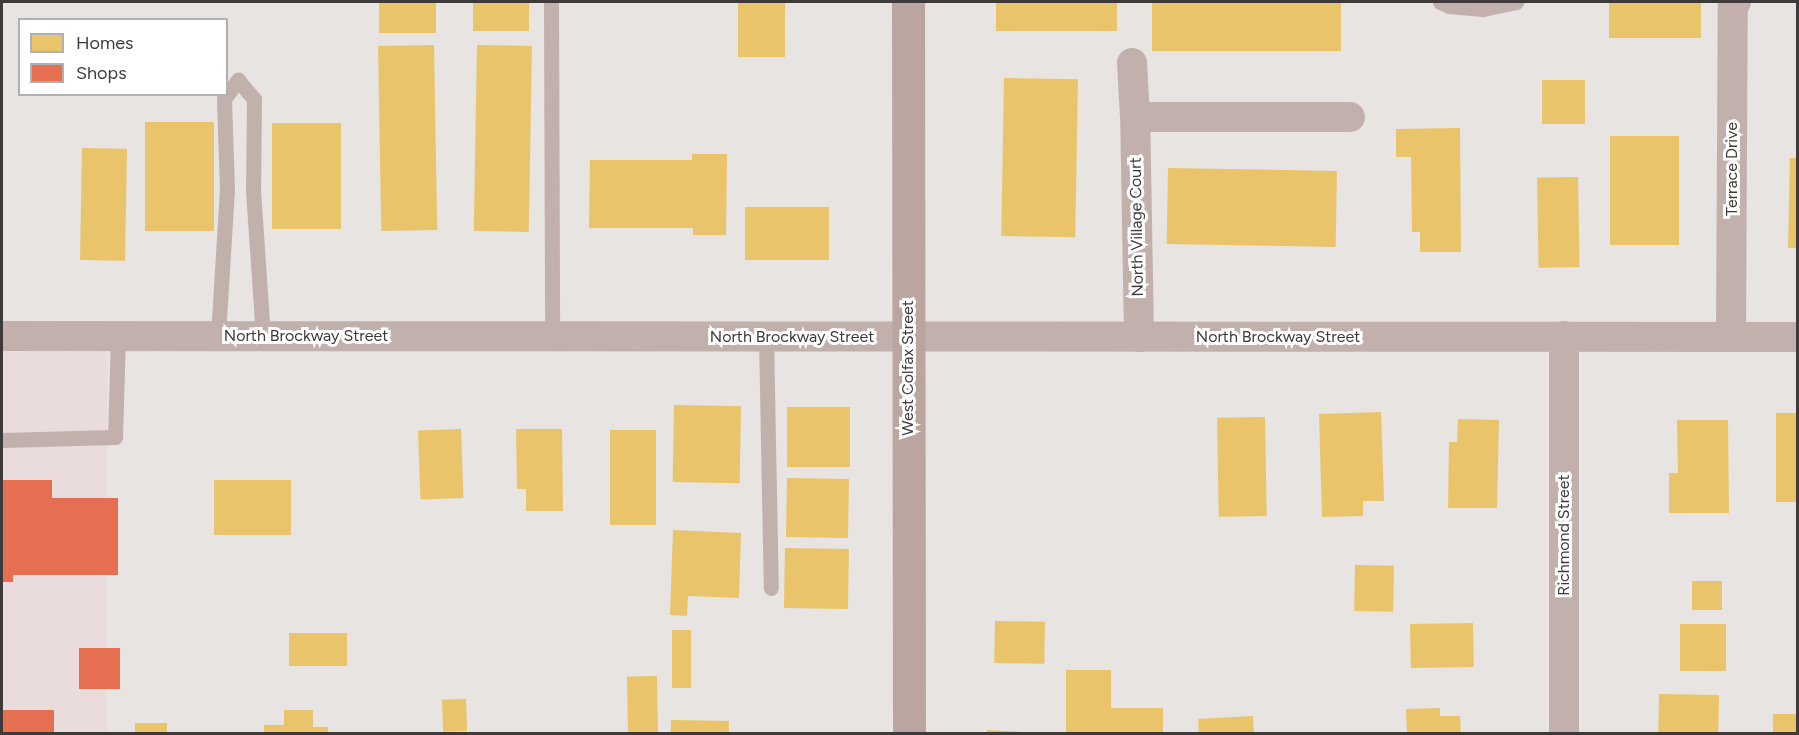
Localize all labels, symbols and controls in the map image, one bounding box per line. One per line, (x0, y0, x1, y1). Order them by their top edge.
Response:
legend (18, 18, 228, 96)
text: Homes (76, 32, 134, 54)
text: Shops (76, 62, 127, 84)
street label: Terrace Drive (1722, 122, 1742, 216)
street label: North Village Court (1126, 157, 1148, 297)
street label: West Colfax Street (898, 300, 918, 436)
street label: North Brockway Street (224, 326, 388, 346)
street label: North Brockway Street (710, 327, 874, 347)
street label: North Brockway Street (1196, 327, 1360, 347)
street label: Richmond Street (1554, 474, 1574, 596)

